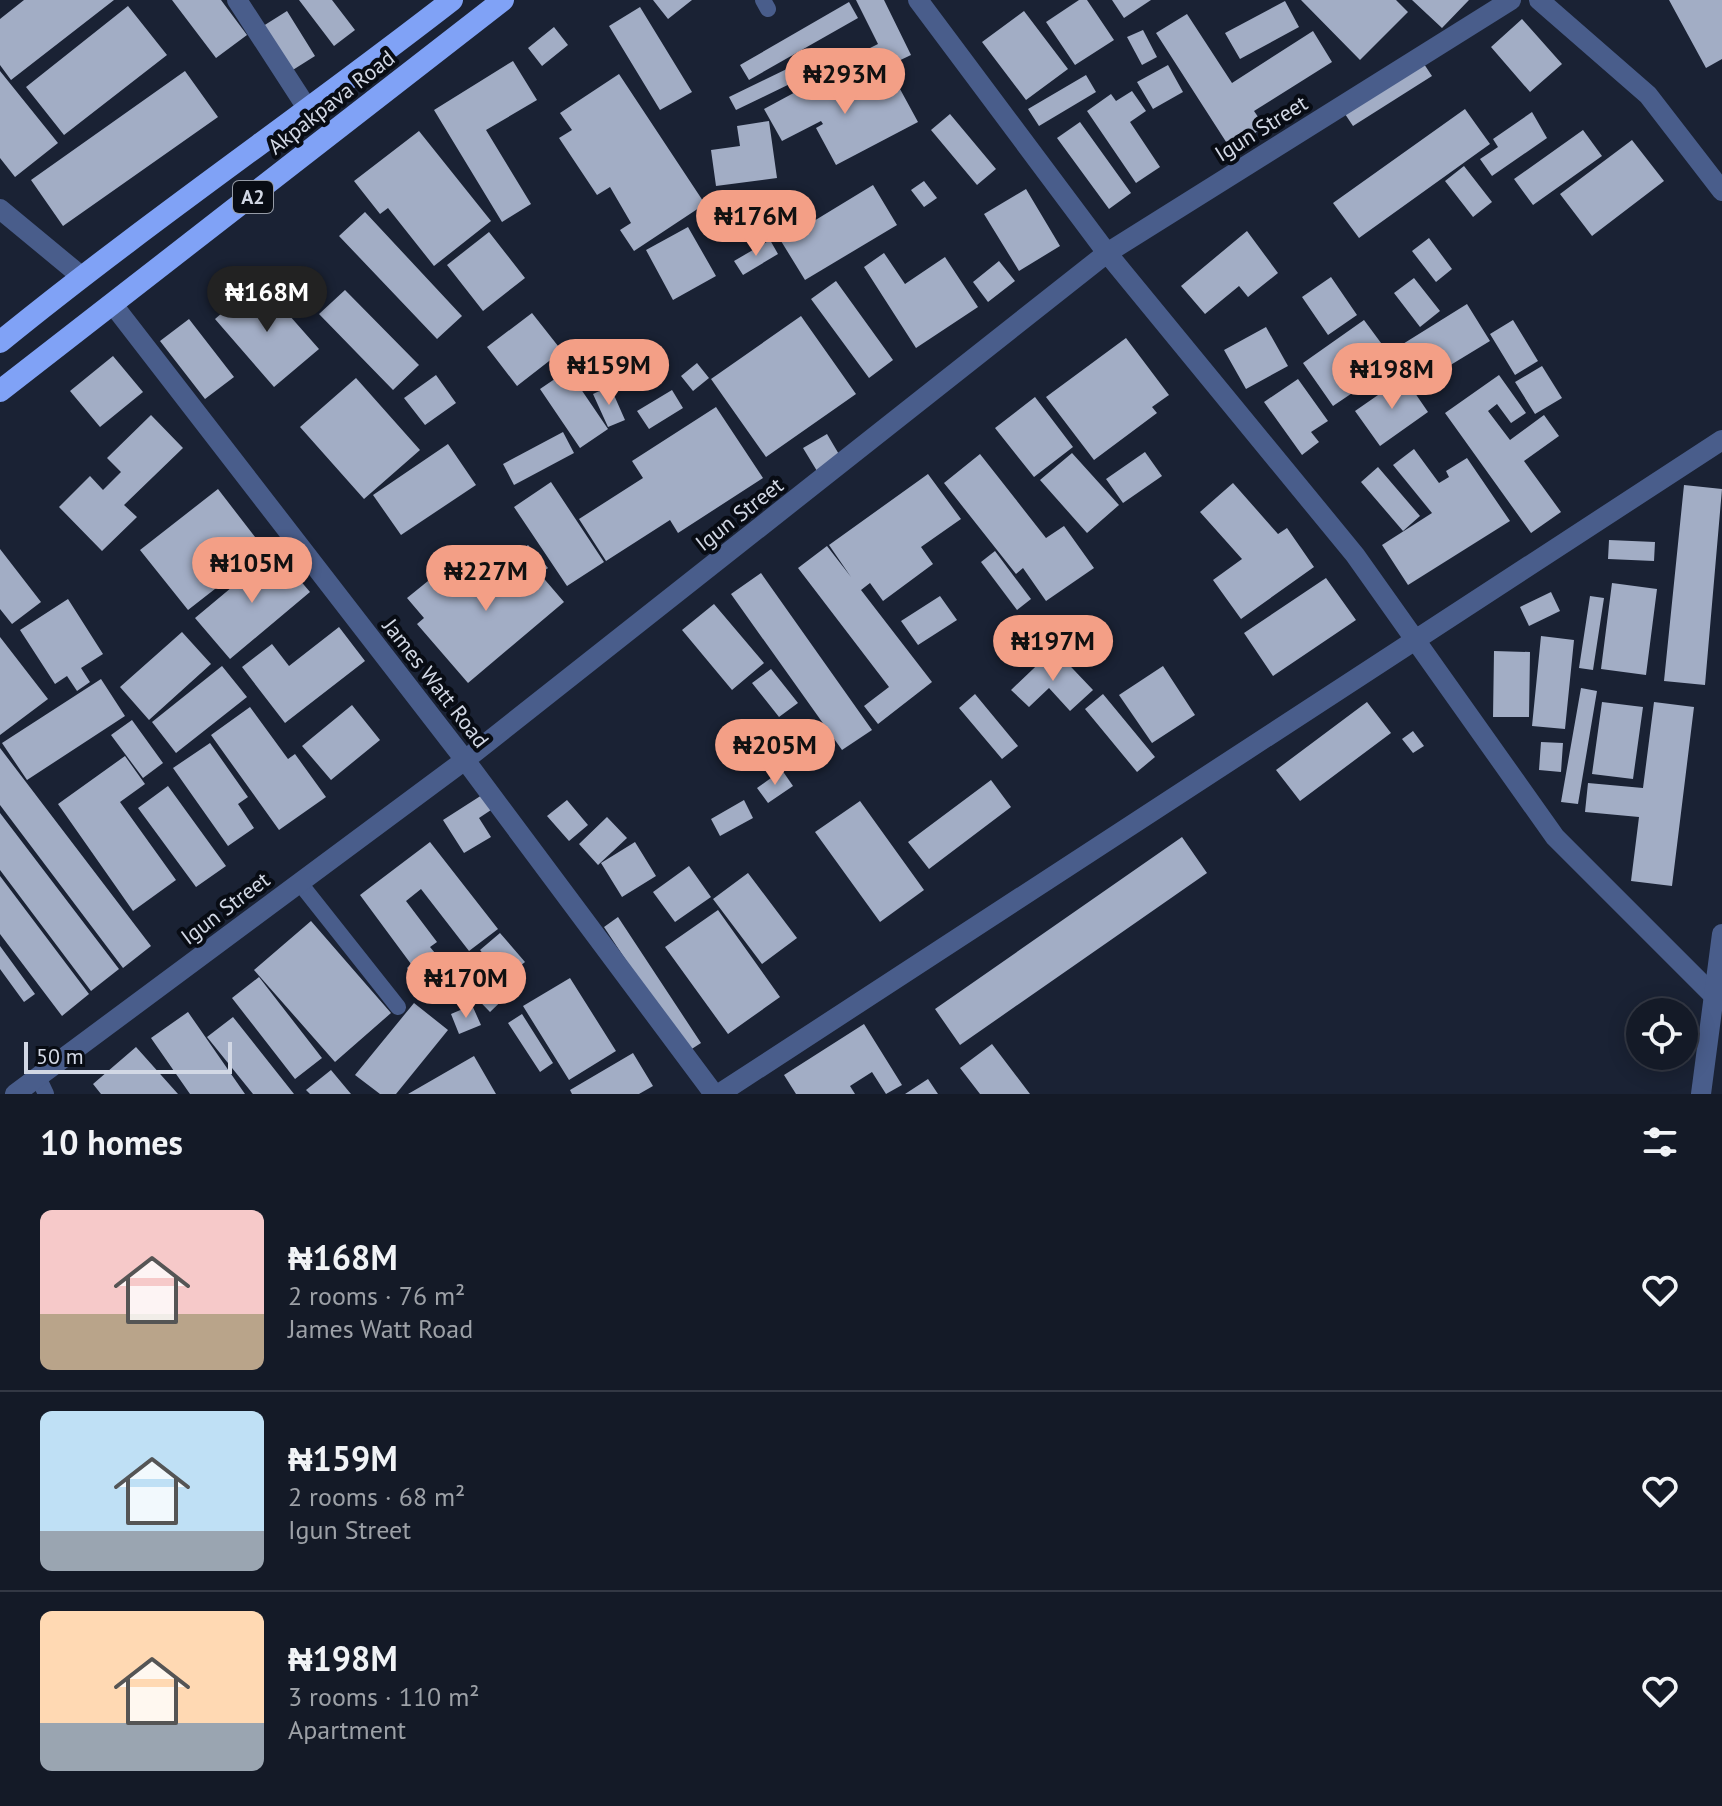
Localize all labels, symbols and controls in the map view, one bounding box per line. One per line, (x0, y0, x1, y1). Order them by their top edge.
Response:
street label: Akpakpava Road (262, 44, 400, 160)
pin: ₦293M (789, 48, 901, 116)
text: ₦293M (803, 57, 887, 90)
street label: Igun Street (1209, 88, 1313, 167)
road number: A2 (233, 181, 273, 213)
pin: ₦176M (700, 190, 812, 258)
text: ₦176M (714, 199, 798, 232)
pin: ₦168M (211, 266, 323, 334)
text: ₦168M (225, 275, 309, 308)
pin: ₦159M (553, 339, 665, 407)
pin: ₦198M (1336, 343, 1448, 411)
text: ₦159M (567, 348, 651, 381)
text: ₦198M (1350, 352, 1434, 385)
street label: Igun Street (689, 471, 789, 557)
pin: ₦105M (196, 537, 308, 605)
pin: ₦227M (430, 545, 542, 613)
text: ₦105M (210, 546, 294, 579)
text: ₦227M (444, 554, 528, 587)
street label: James Watt Road (376, 612, 495, 753)
pin: ₦197M (997, 615, 1109, 683)
text: ₦197M (1011, 624, 1095, 657)
pin: ₦205M (719, 719, 831, 787)
text: ₦205M (733, 728, 817, 761)
street label: Igun Street (175, 865, 275, 951)
pin: ₦170M (410, 952, 522, 1020)
text: ₦170M (424, 961, 508, 994)
map controls (1626, 998, 1698, 1070)
button: locate (1626, 998, 1698, 1070)
scale bar (24, 1038, 232, 1074)
text: 50 m (36, 1042, 84, 1070)
text: 10 homes (40, 1120, 183, 1164)
icon: filters (1638, 1120, 1682, 1164)
text: ₦168M (288, 1235, 398, 1279)
icon: home (104, 1242, 200, 1338)
icon: heart (1638, 1268, 1682, 1312)
text: 2 rooms · 76 m² (288, 1279, 465, 1312)
text: James Watt Road (288, 1312, 473, 1345)
text: ₦159M (288, 1436, 398, 1480)
icon: home (104, 1443, 200, 1539)
icon: heart (1638, 1469, 1682, 1513)
text: 2 rooms · 68 m² (288, 1480, 465, 1513)
text: Igun Street (288, 1513, 411, 1546)
text: ₦198M (288, 1636, 398, 1680)
icon: home (104, 1643, 200, 1739)
icon: heart (1638, 1669, 1682, 1713)
text: 3 rooms · 110 m² (288, 1680, 480, 1713)
text: Apartment (288, 1713, 406, 1746)

